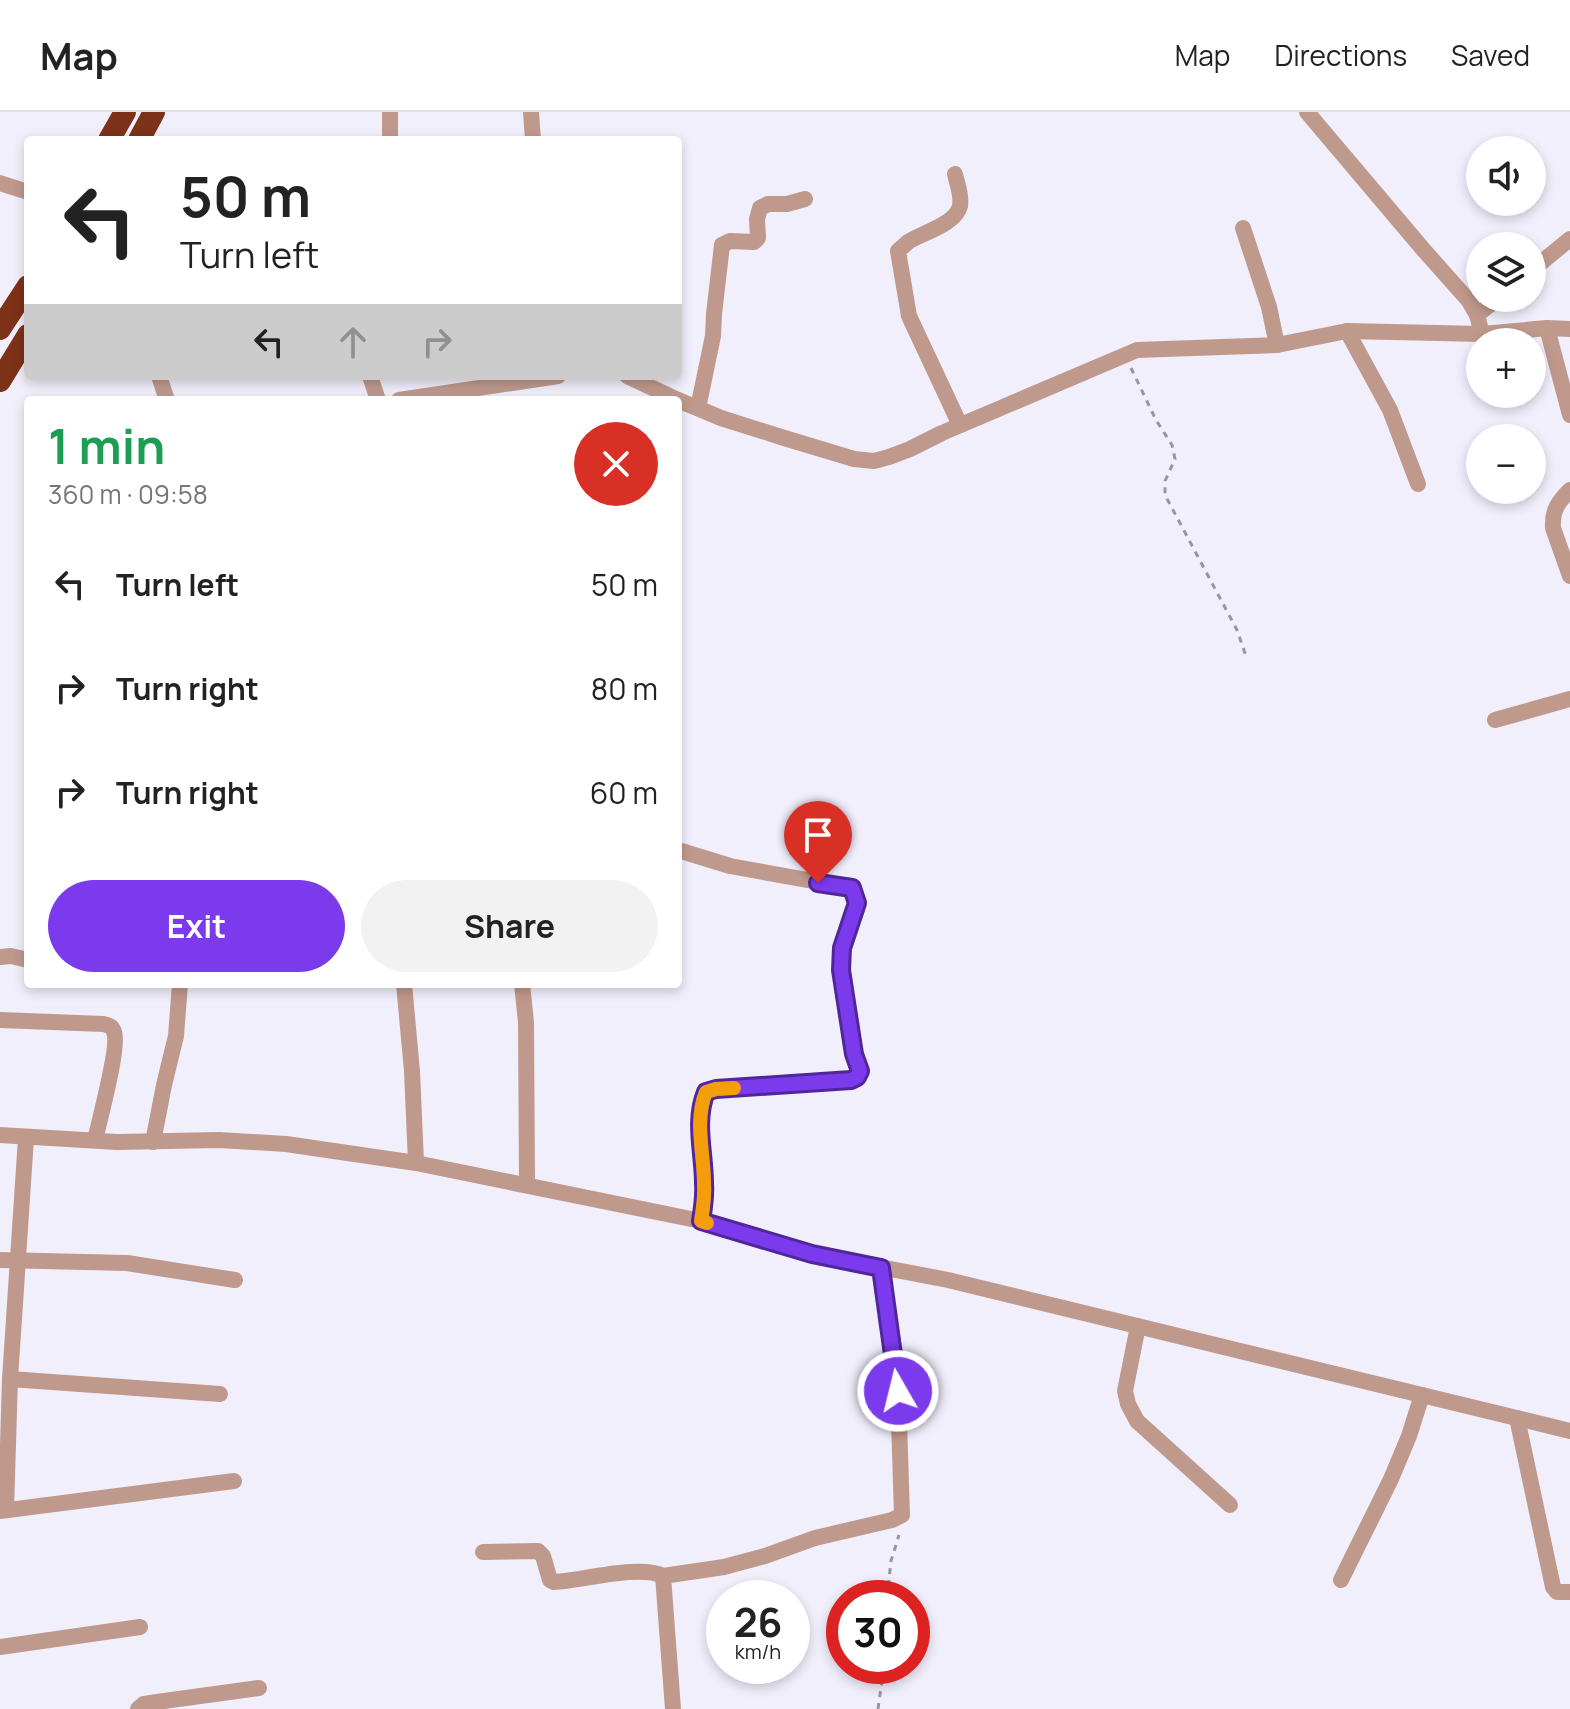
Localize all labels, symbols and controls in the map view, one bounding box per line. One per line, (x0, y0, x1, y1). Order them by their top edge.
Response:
text: Map (40, 29, 118, 81)
text: Map (1175, 36, 1230, 74)
text: Directions (1274, 36, 1407, 74)
text: Saved (1451, 36, 1530, 74)
map controls (1466, 136, 1546, 504)
button: sound (1466, 136, 1546, 216)
text: 50 m (180, 157, 311, 234)
icon: left (48, 168, 152, 272)
text: Turn left (180, 230, 319, 279)
button: layers (1466, 232, 1546, 312)
icon: left (247, 320, 291, 364)
icon: ahead (331, 320, 375, 364)
icon: right (415, 320, 459, 364)
button: + (1466, 328, 1546, 408)
text: 1 min (48, 413, 165, 478)
button: close (574, 422, 658, 506)
button: − (1466, 424, 1546, 504)
text: 360 m · 09:58 (48, 476, 208, 512)
icon: left (48, 562, 92, 606)
text: Turn left (116, 564, 239, 605)
text: 50 m (591, 564, 658, 605)
icon: right (48, 666, 92, 710)
text: Turn right (116, 668, 259, 709)
text: 80 m (591, 668, 658, 709)
icon: right (48, 770, 92, 814)
text: Turn right (116, 772, 259, 813)
text: 60 m (590, 772, 658, 813)
pin (784, 801, 852, 883)
icon: arrive (796, 813, 840, 857)
button: Exit (48, 880, 345, 972)
button: Share (361, 880, 658, 972)
position arrow (856, 1349, 940, 1433)
speed limit sign: 30 (826, 1580, 930, 1684)
text: 26 (734, 1594, 782, 1649)
text: km/h (735, 1638, 781, 1665)

